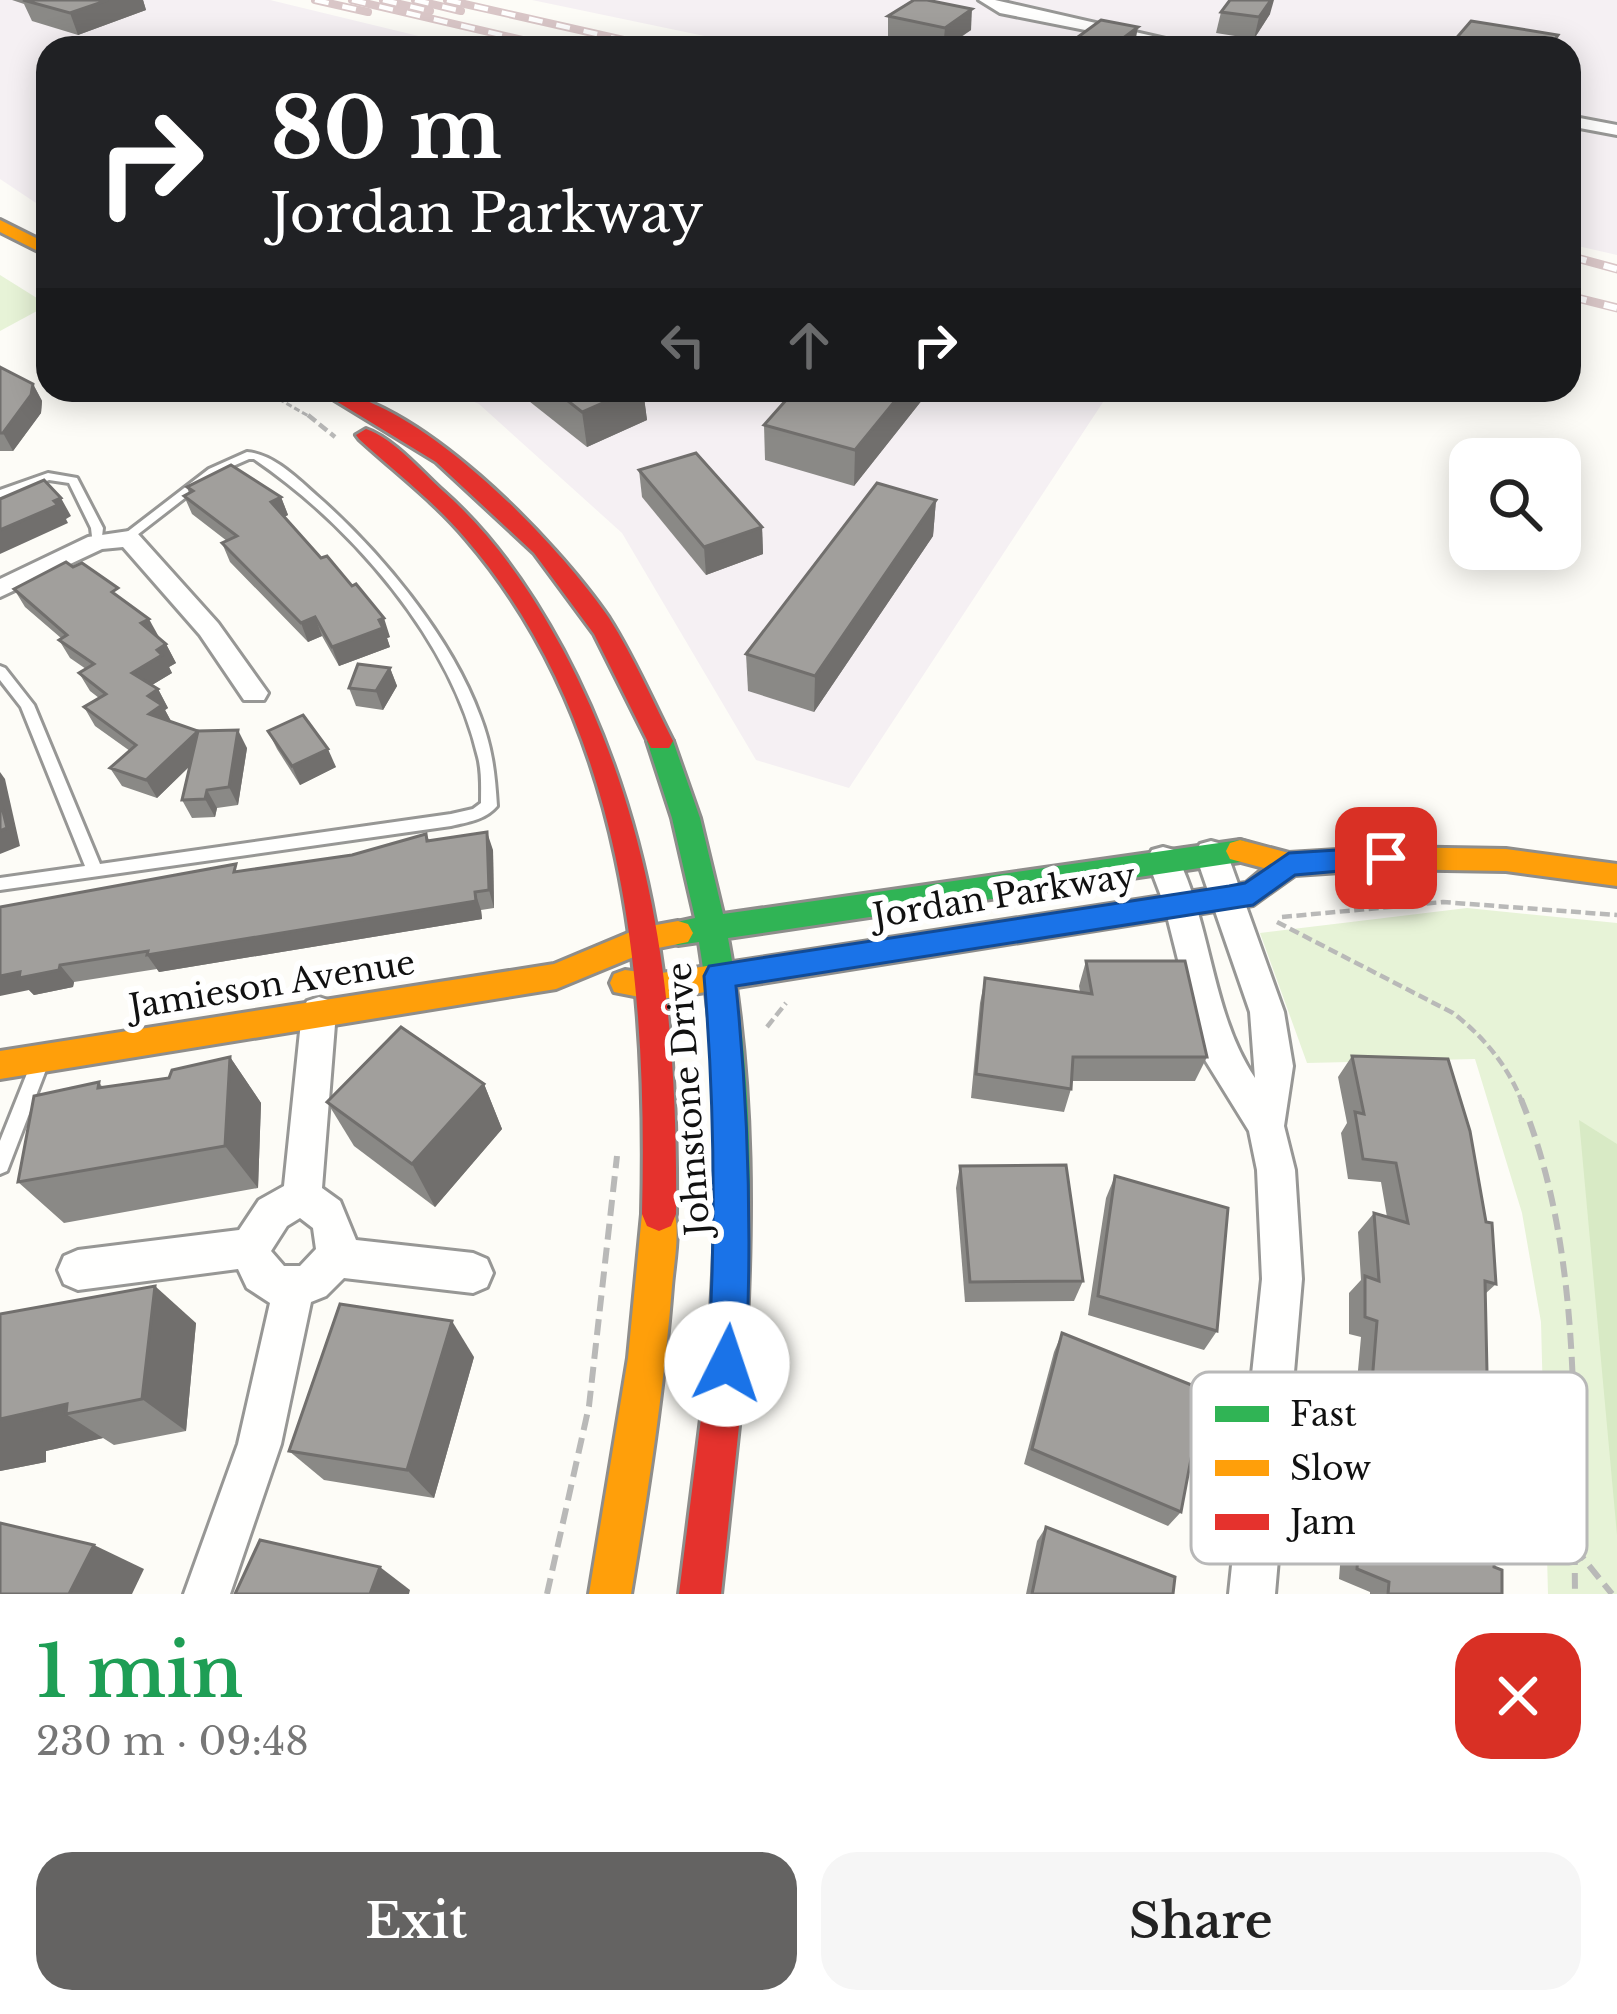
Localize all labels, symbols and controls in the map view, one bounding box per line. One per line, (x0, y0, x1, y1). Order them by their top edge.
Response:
text: 80 m (270, 77, 502, 181)
icon: right (72, 84, 228, 240)
text: Jordan Parkway (270, 180, 704, 247)
icon: left (650, 312, 716, 378)
icon: ahead (776, 312, 842, 378)
icon: right (902, 312, 968, 378)
map controls (1449, 438, 1581, 570)
button: search (1449, 438, 1581, 570)
pin (1335, 807, 1437, 909)
icon: arrive (1353, 825, 1419, 891)
street label: Jordan Parkway (866, 855, 1138, 937)
street label: Jamieson Avenue (122, 942, 418, 1028)
street label: Johnstone Drive (659, 961, 719, 1241)
position arrow (664, 1301, 790, 1427)
legend (1191, 1372, 1587, 1564)
text: Fast (1290, 1394, 1357, 1435)
text: Slow (1290, 1448, 1371, 1489)
text: Jam (1286, 1502, 1356, 1543)
text: 1 min (36, 1627, 243, 1716)
button: close (1455, 1633, 1581, 1759)
text: 230 m · 09:48 (36, 1717, 309, 1766)
button: Exit (36, 1852, 797, 1990)
button: Share (821, 1852, 1581, 1990)

